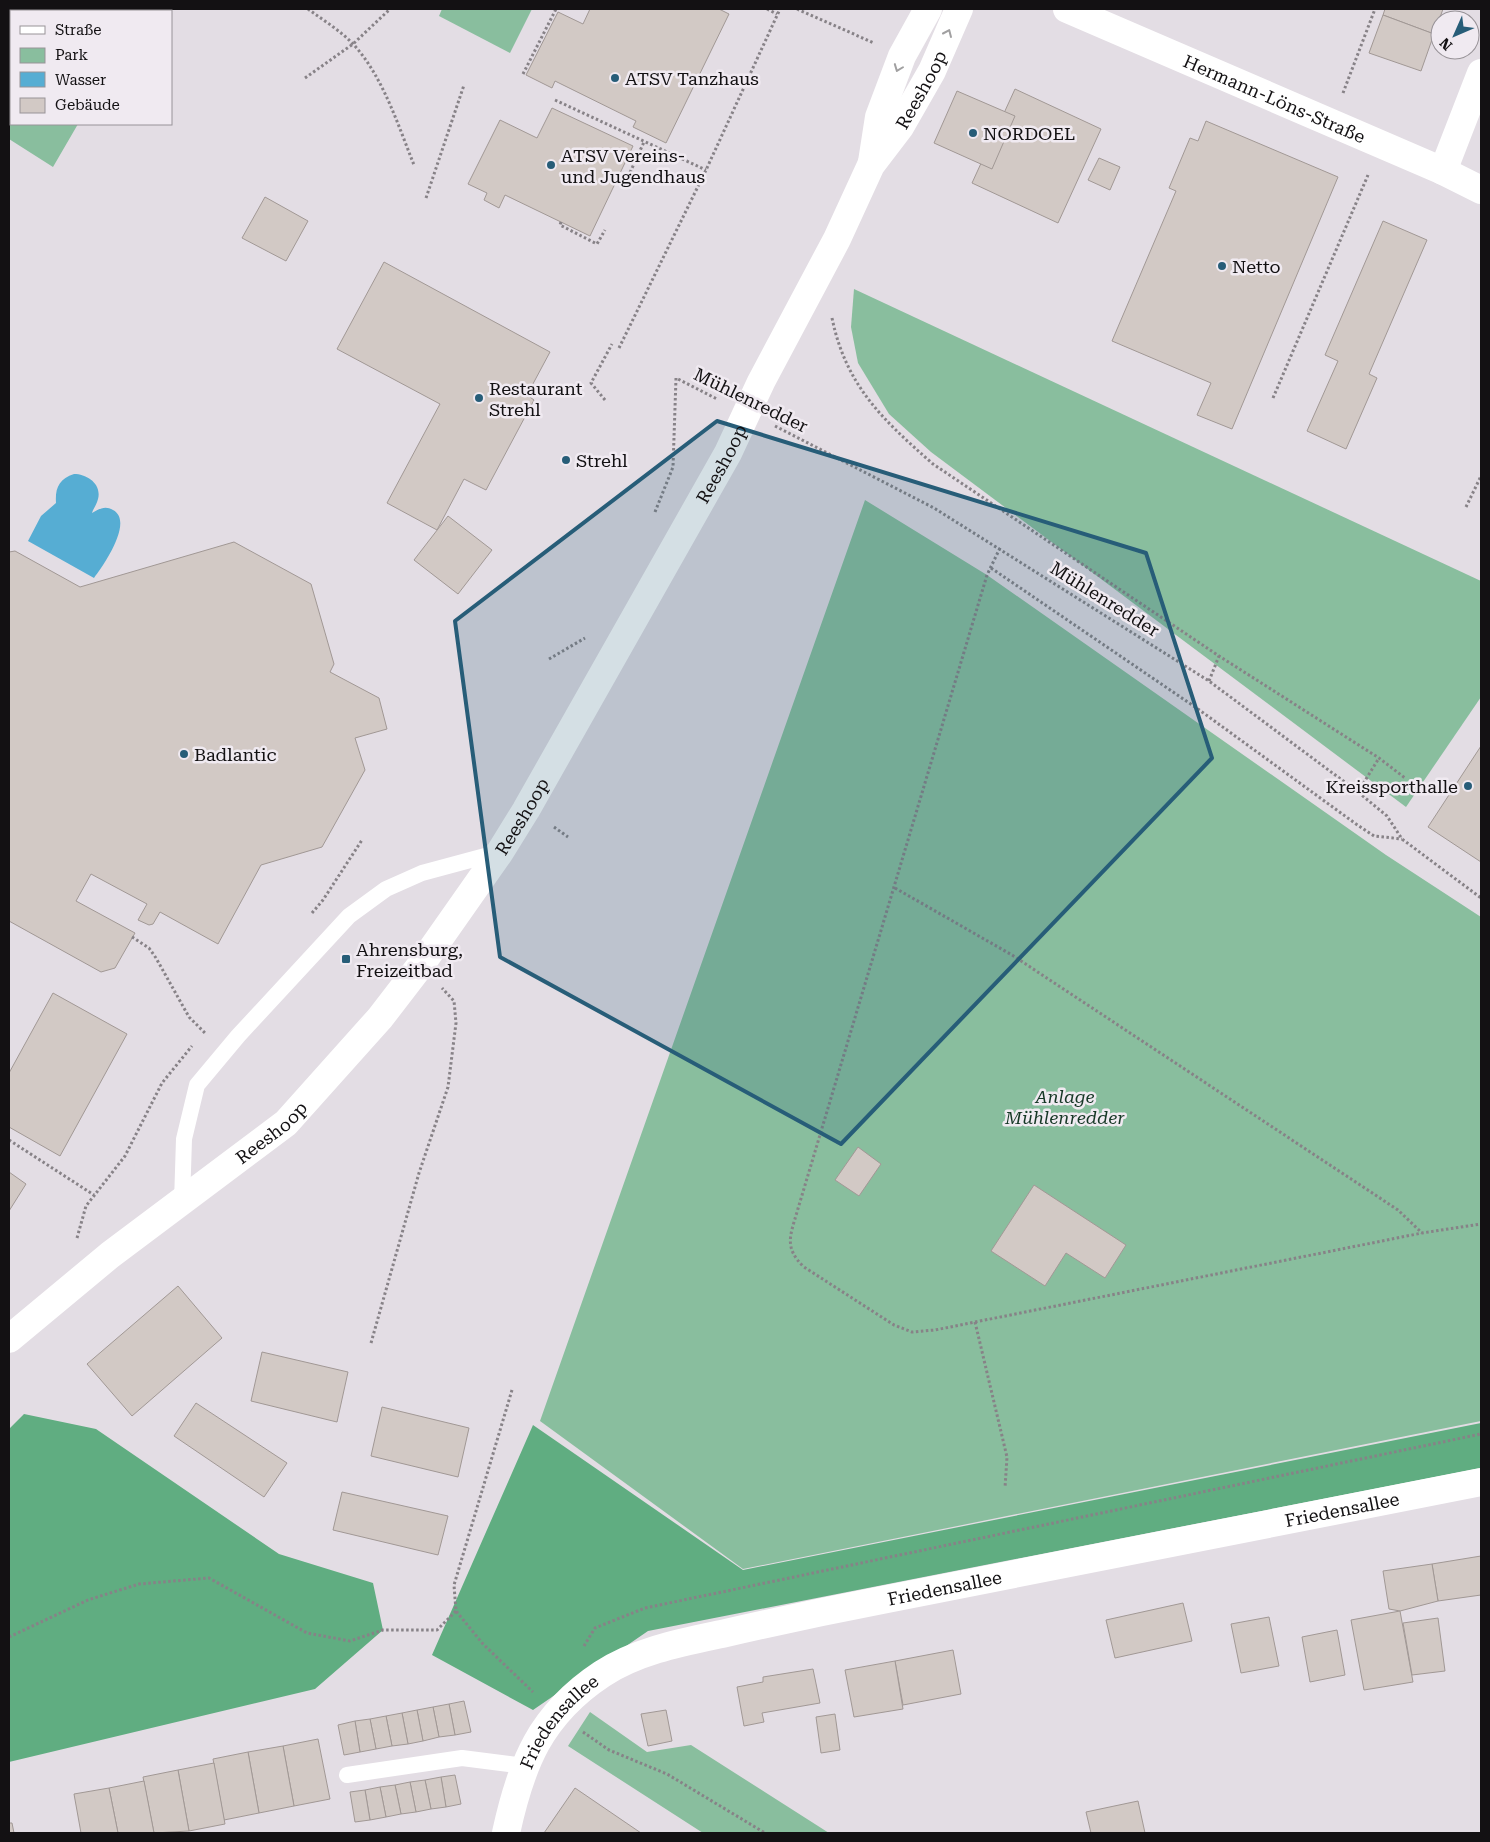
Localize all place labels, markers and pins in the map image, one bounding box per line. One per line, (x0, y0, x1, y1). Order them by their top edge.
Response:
place label: ATSV Tanzhaus (625, 68, 759, 89)
marker: ATSV Tanzhaus (609, 72, 621, 84)
place label: NORDOEL (983, 123, 1075, 144)
marker: NORDOEL (967, 127, 979, 139)
place label: ATSV Vereins- und Jugendhaus (561, 145, 705, 187)
marker: ATSV Vereins- und Jugendhaus (545, 159, 557, 171)
place label: Netto (1232, 256, 1281, 277)
marker: Netto (1216, 260, 1228, 272)
place label: Restaurant Strehl (489, 378, 583, 420)
marker: Restaurant Strehl (473, 392, 485, 404)
place label: Strehl (576, 450, 628, 471)
marker: Strehl (560, 454, 572, 466)
place label: Badlantic (194, 744, 277, 765)
marker: Badlantic (178, 748, 190, 760)
place label: Kreissporthalle (1325, 776, 1458, 797)
marker: Kreissporthalle (1462, 780, 1474, 792)
place label: Ahrensburg, Freizeitbad (356, 939, 463, 981)
marker: Ahrensburg, Freizeitbad (340, 953, 352, 965)

